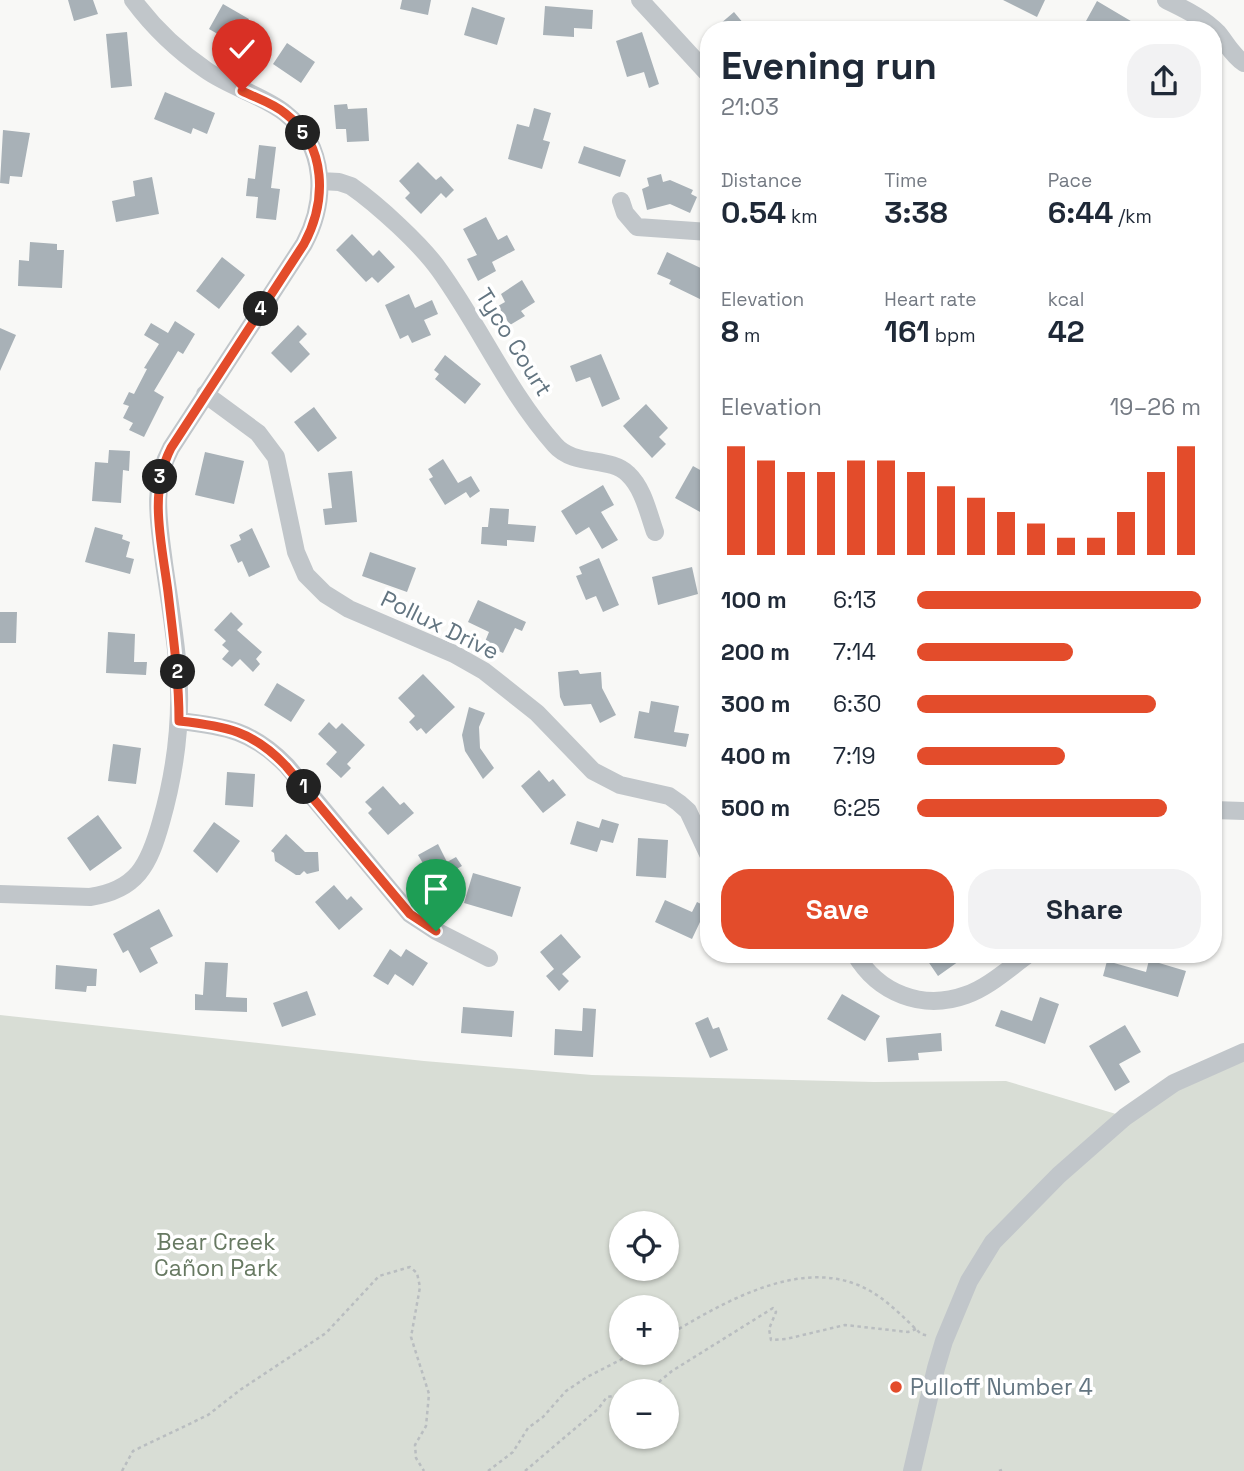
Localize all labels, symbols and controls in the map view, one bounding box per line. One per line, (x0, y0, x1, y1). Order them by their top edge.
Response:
pin (212, 19, 272, 91)
icon: check (223, 30, 261, 68)
text: Evening run (721, 42, 937, 90)
button: share (1127, 44, 1201, 118)
text: 21:03 (721, 92, 779, 122)
pin: 5 (286, 116, 320, 150)
text: 5 (297, 120, 308, 145)
text: Distance (721, 168, 802, 193)
text: Time (884, 168, 928, 193)
text: Pace (1048, 168, 1092, 193)
text: 0.54 (721, 193, 786, 232)
text: 3:38 (884, 193, 948, 232)
text: 6:44 (1048, 193, 1113, 232)
text: km (786, 204, 818, 229)
text: /km (1113, 204, 1152, 229)
street label: Tyco Court (469, 282, 559, 402)
text: Elevation (721, 287, 804, 312)
text: Heart rate (884, 287, 977, 312)
text: kcal (1048, 287, 1084, 312)
pin: 4 (244, 292, 278, 326)
text: 4 (254, 296, 267, 321)
text: 8 (721, 312, 739, 351)
text: 161 (884, 312, 930, 351)
text: 42 (1048, 312, 1085, 351)
text: m (739, 323, 760, 348)
text: bpm (930, 323, 976, 348)
text: Elevation (721, 392, 822, 422)
text: 19–26 m (1110, 392, 1201, 422)
pin: 3 (142, 460, 178, 494)
text: 3 (154, 464, 165, 489)
street label: Pollux Drive (376, 584, 504, 666)
text: 100 m (721, 585, 787, 615)
text: 6:13 (833, 585, 876, 615)
text: 200 m (721, 637, 790, 667)
text: 7:14 (833, 637, 876, 667)
pin: 2 (160, 654, 196, 690)
text: 2 (172, 659, 183, 684)
text: 300 m (721, 689, 790, 719)
text: 6:30 (833, 689, 882, 719)
text: 400 m (721, 741, 791, 771)
text: 7:19 (833, 741, 875, 771)
pin: 1 (286, 770, 322, 804)
text: 1 (299, 774, 308, 799)
text: 500 m (721, 793, 790, 823)
text: 6:25 (833, 793, 881, 823)
pin (406, 859, 466, 931)
button: Save (721, 869, 954, 949)
button: Share (968, 869, 1201, 949)
icon: arrive (417, 870, 455, 908)
map controls (609, 1211, 679, 1449)
button: locate (609, 1211, 679, 1281)
park label: Bear Creek Cañon Park (154, 1227, 278, 1283)
button: + (609, 1295, 679, 1365)
place label: Pulloff Number 4 (910, 1372, 1093, 1402)
button: − (609, 1379, 679, 1449)
marker: Pulloff Number 4 (888, 1379, 904, 1395)

